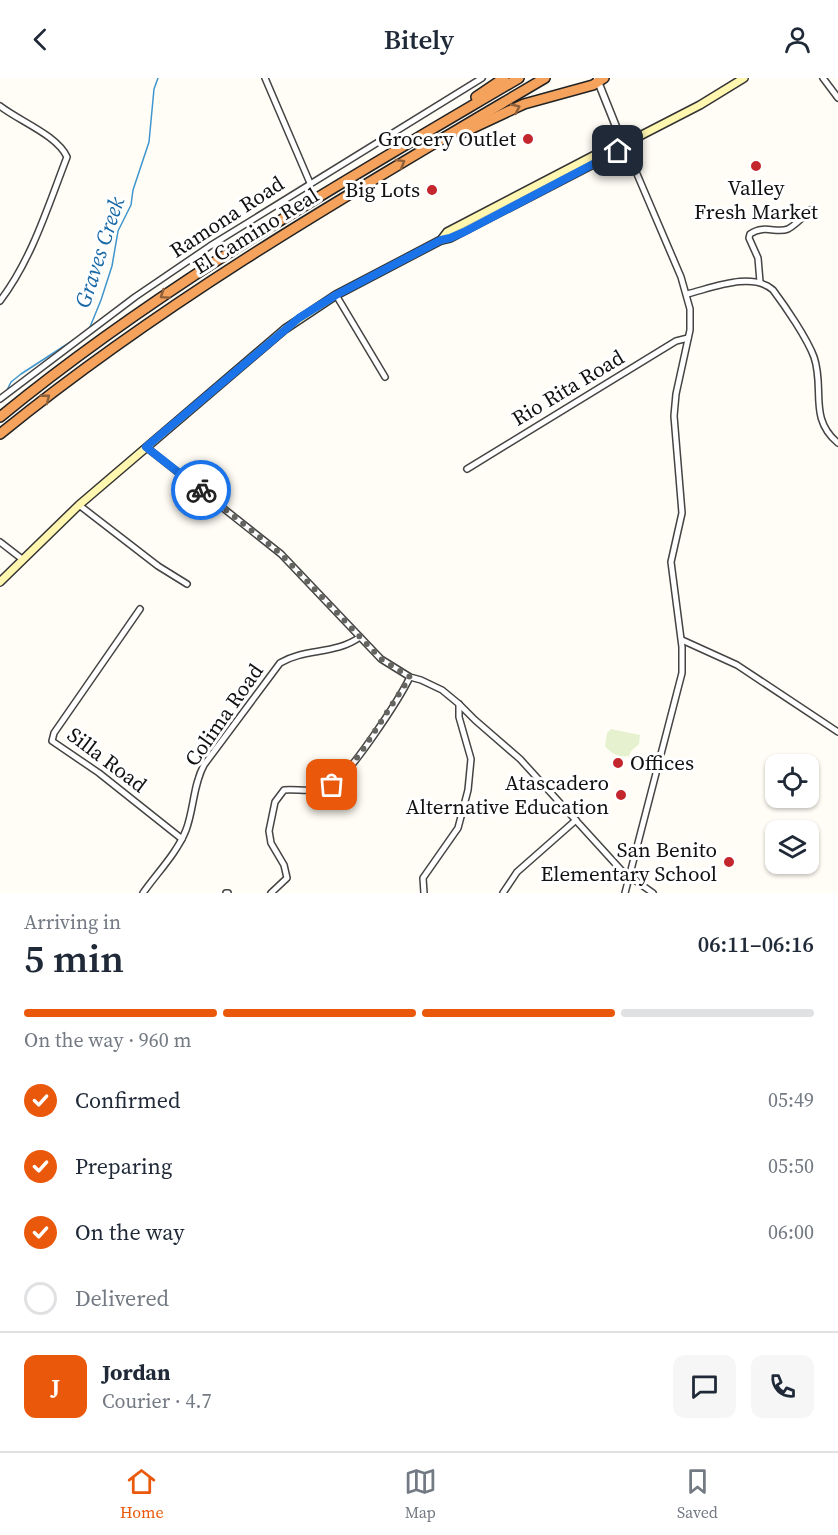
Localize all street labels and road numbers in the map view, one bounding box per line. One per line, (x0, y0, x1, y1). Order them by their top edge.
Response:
street label: Ramona Road (164, 169, 289, 264)
street label: El Camino Real (187, 180, 324, 281)
street label: Rio Rita Road (506, 343, 629, 433)
street label: Colima Road (178, 658, 270, 772)
street label: Silla Road (62, 720, 153, 799)

